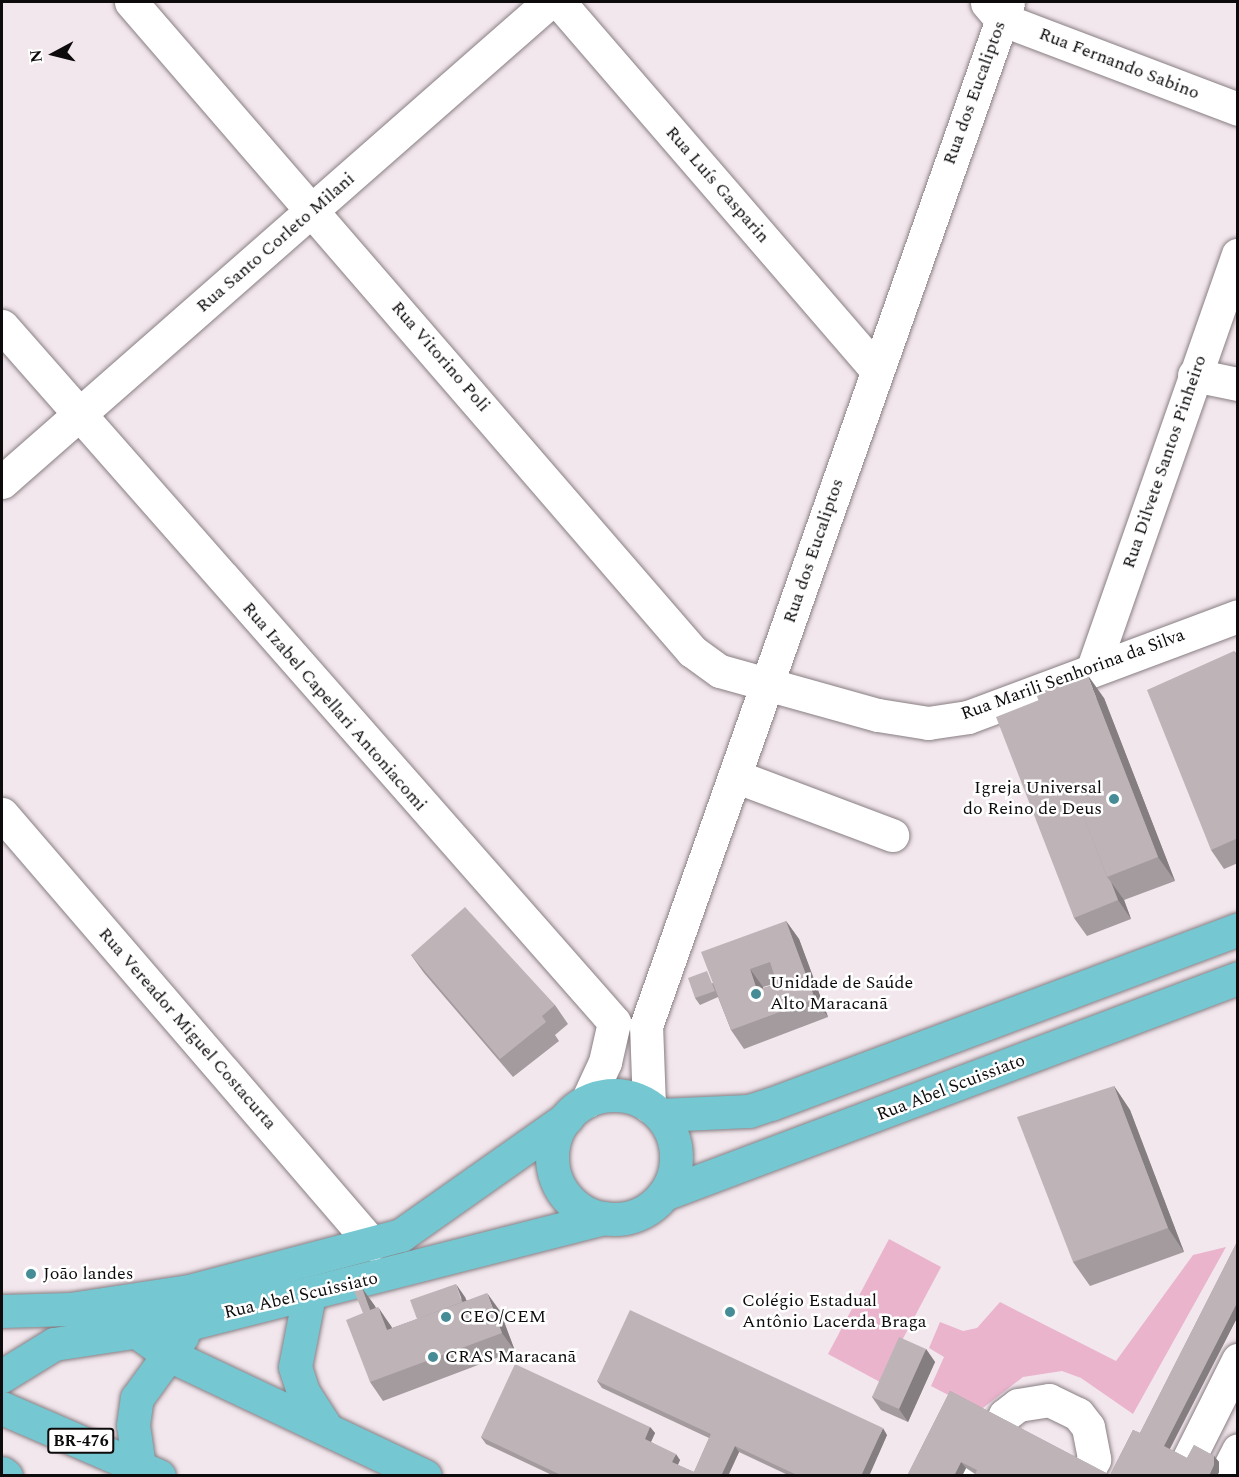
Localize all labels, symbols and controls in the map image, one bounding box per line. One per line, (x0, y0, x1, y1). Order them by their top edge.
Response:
street label: Rua dos Eucaliptos (939, 18, 1011, 168)
street label: Rua Fernando Sabino (1036, 23, 1202, 105)
north arrow (24, 24, 84, 84)
text: N (23, 48, 49, 64)
street label: Rua Luís Gasparin (660, 122, 774, 248)
street label: Rua Santo Corleto Milani (192, 168, 360, 318)
street label: Rua Vitorino Poli (386, 297, 494, 417)
street label: Rua Dilvete Santos Pinheiro (1118, 353, 1212, 571)
street label: Rua dos Eucaliptos (779, 476, 849, 626)
street label: Rua Izabel Capellari Antoniacomi (237, 598, 431, 816)
street label: Rua Marili Senhorina da Silva (958, 624, 1188, 726)
place label: Igreja Universal do Reino de Deus (963, 778, 1102, 820)
marker: Igreja Universal do Reino de Deus (1107, 792, 1121, 806)
street label: Rua Vereador Miguel Costacurta (93, 924, 281, 1134)
place label: Unidade de Saúde Alto Maracanã (770, 973, 913, 1016)
marker: Unidade de Saúde Alto Maracanã (747, 985, 765, 1003)
street label: Rua Abel Scuissiato (874, 1050, 1028, 1126)
place label: João landes (43, 1263, 134, 1285)
marker: João landes (24, 1267, 38, 1281)
street label: Rua Abel Scuissiato (222, 1268, 380, 1324)
place label: Colégio Estadual Antônio Lacerda Braga (742, 1291, 927, 1334)
marker: Colégio Estadual Antônio Lacerda Braga (723, 1305, 737, 1319)
place label: CEO/CEM (460, 1306, 546, 1328)
marker: CEO/CEM (437, 1308, 455, 1326)
place label: CRAS Maracanã (445, 1346, 576, 1368)
marker: CRAS Maracanã (426, 1350, 440, 1364)
road number: BR-476 (46, 1428, 116, 1454)

